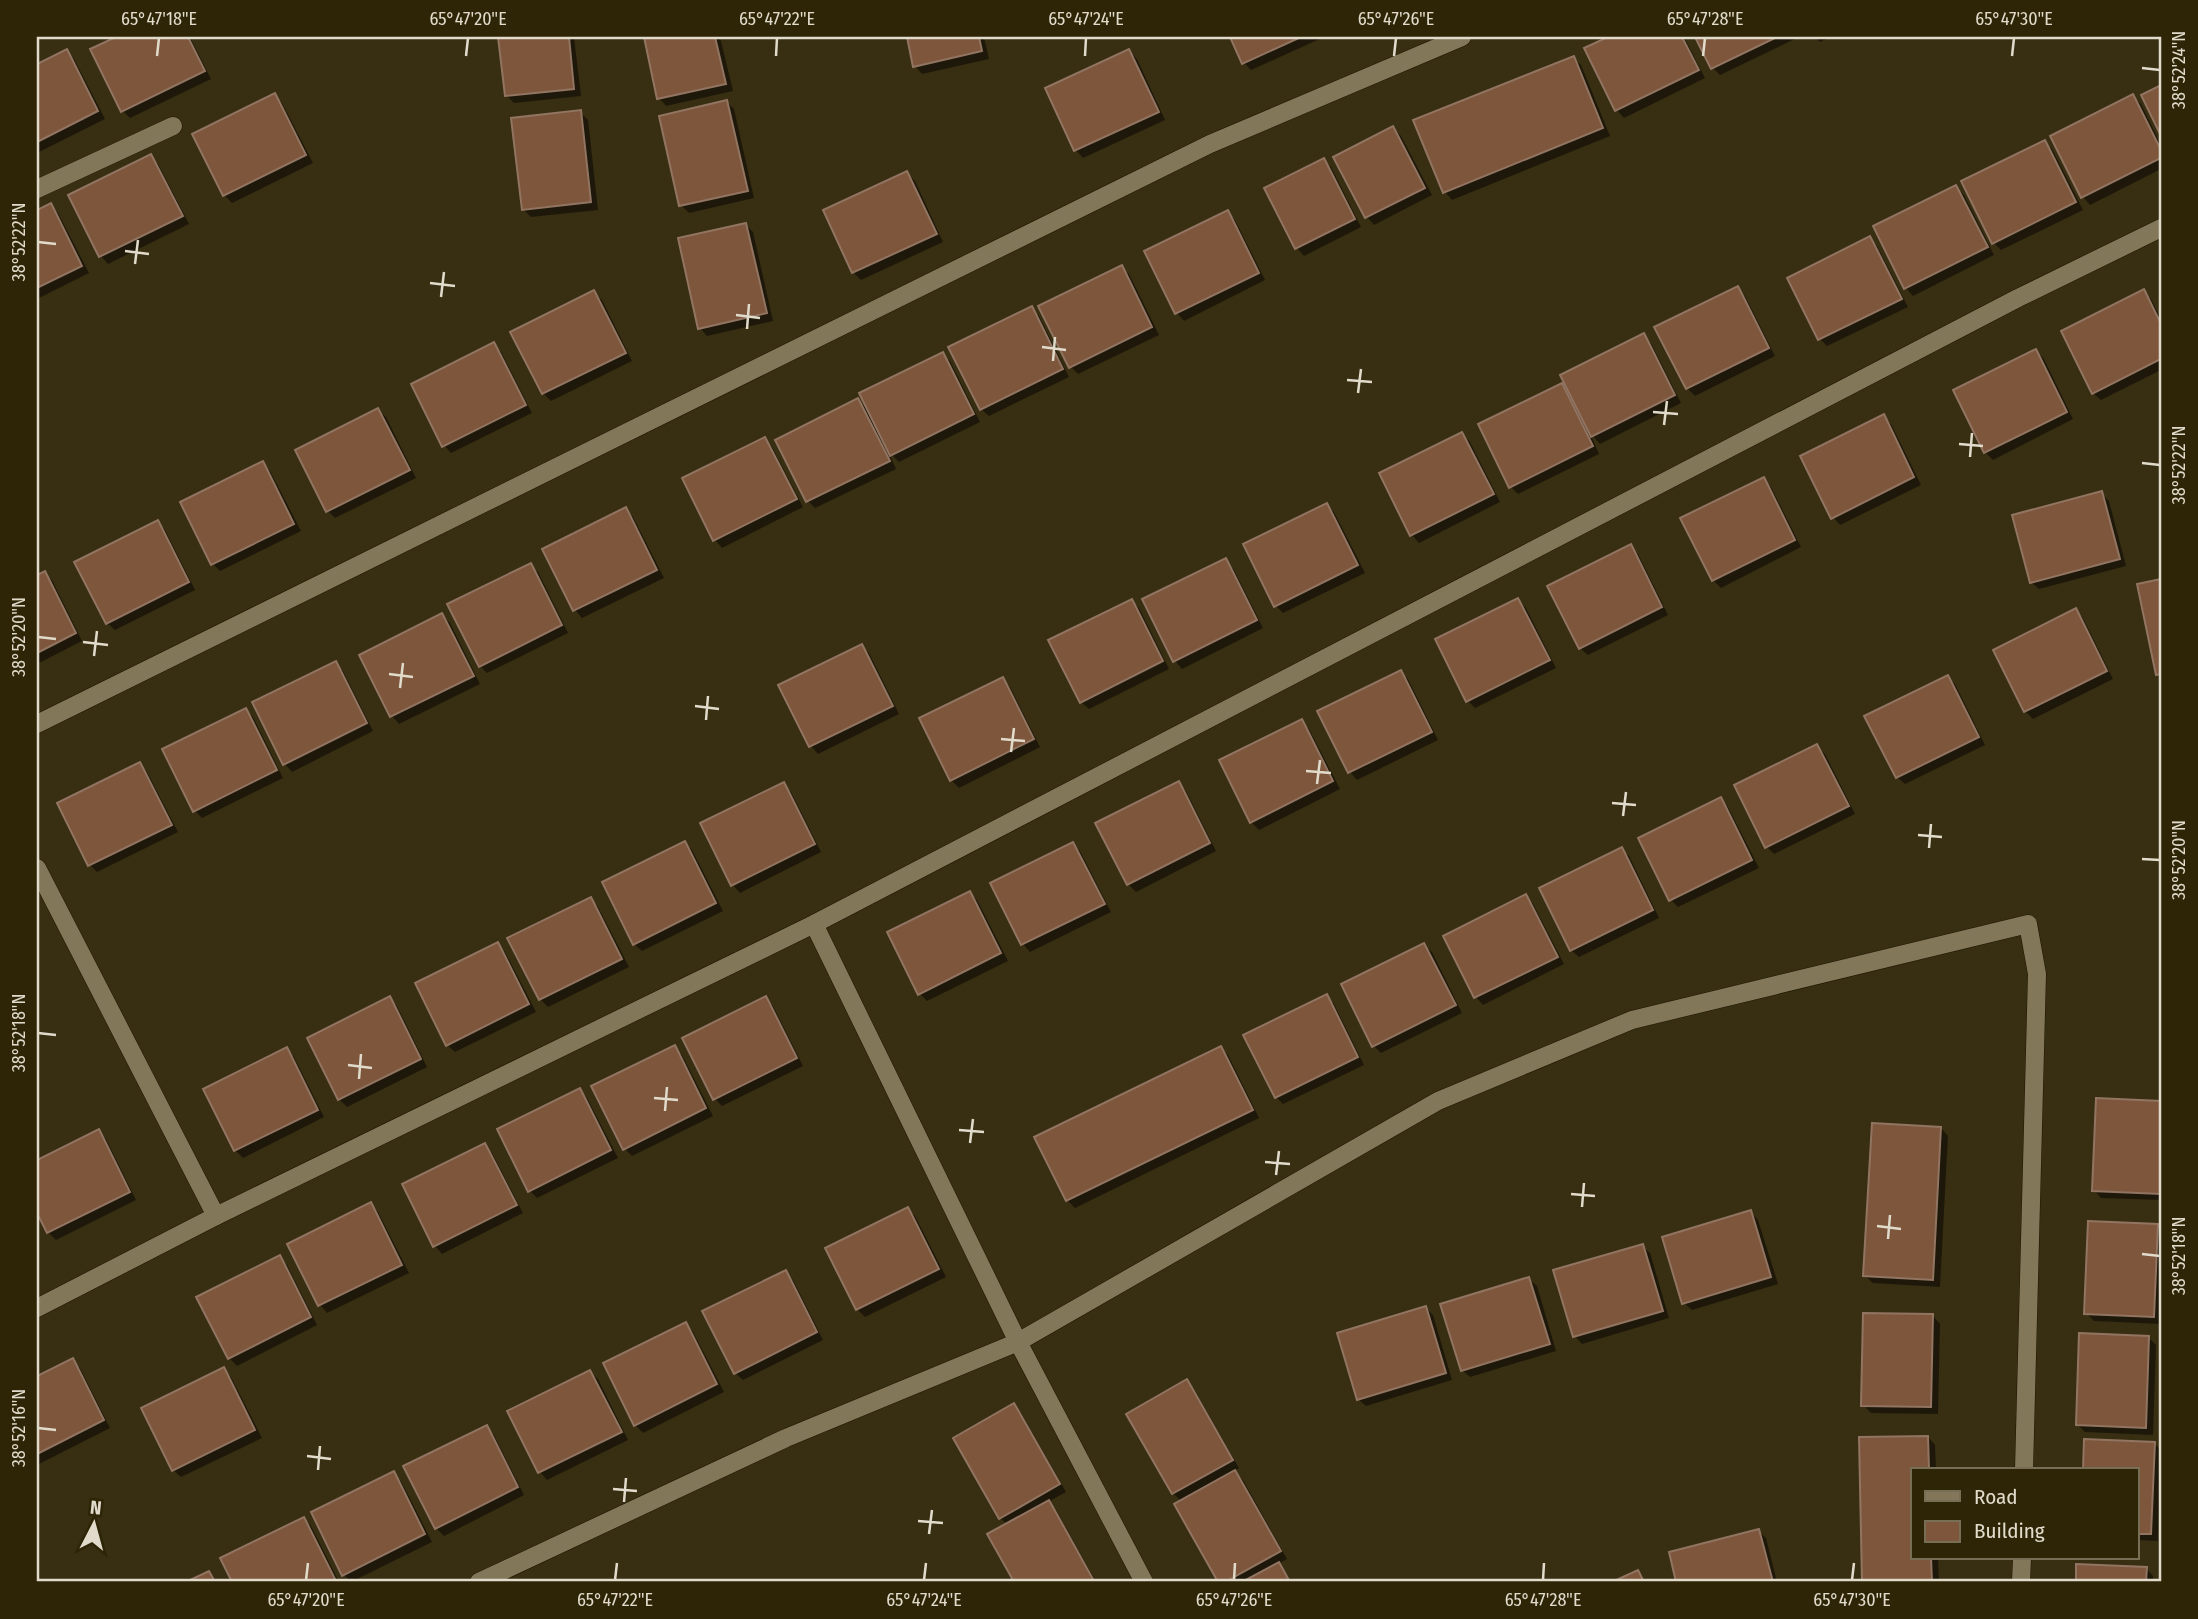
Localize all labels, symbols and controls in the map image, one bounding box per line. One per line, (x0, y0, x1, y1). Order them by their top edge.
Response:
text: 65°47'18"E (121, 8, 197, 30)
text: 65°47'20"E (429, 8, 507, 30)
text: 65°47'22"E (739, 8, 815, 30)
text: 65°47'24"E (1048, 8, 1124, 30)
text: 65°47'26"E (1358, 8, 1434, 30)
text: 65°47'28"E (1667, 8, 1743, 30)
text: 65°47'30"E (1975, 8, 2053, 30)
text: 38°52'24"N (2168, 31, 2190, 109)
text: 38°52'22"N (8, 203, 30, 281)
text: 38°52'22"N (2168, 426, 2190, 504)
text: 38°52'20"N (8, 597, 30, 677)
text: 38°52'20"N (2168, 820, 2190, 900)
text: 38°52'18"N (8, 994, 30, 1072)
text: 38°52'18"N (2168, 1217, 2190, 1295)
text: 38°52'16"N (8, 1389, 30, 1467)
legend (1911, 1468, 2138, 1560)
text: Road (1974, 1484, 2018, 1510)
north arrow (60, 1490, 130, 1560)
text: N (89, 1496, 103, 1520)
text: Building (1974, 1518, 2045, 1544)
text: 65°47'20"E (267, 1589, 345, 1611)
text: 65°47'22"E (577, 1589, 653, 1611)
text: 65°47'24"E (886, 1589, 962, 1611)
text: 65°47'26"E (1196, 1589, 1272, 1611)
text: 65°47'28"E (1505, 1589, 1581, 1611)
text: 65°47'30"E (1813, 1589, 1891, 1611)

